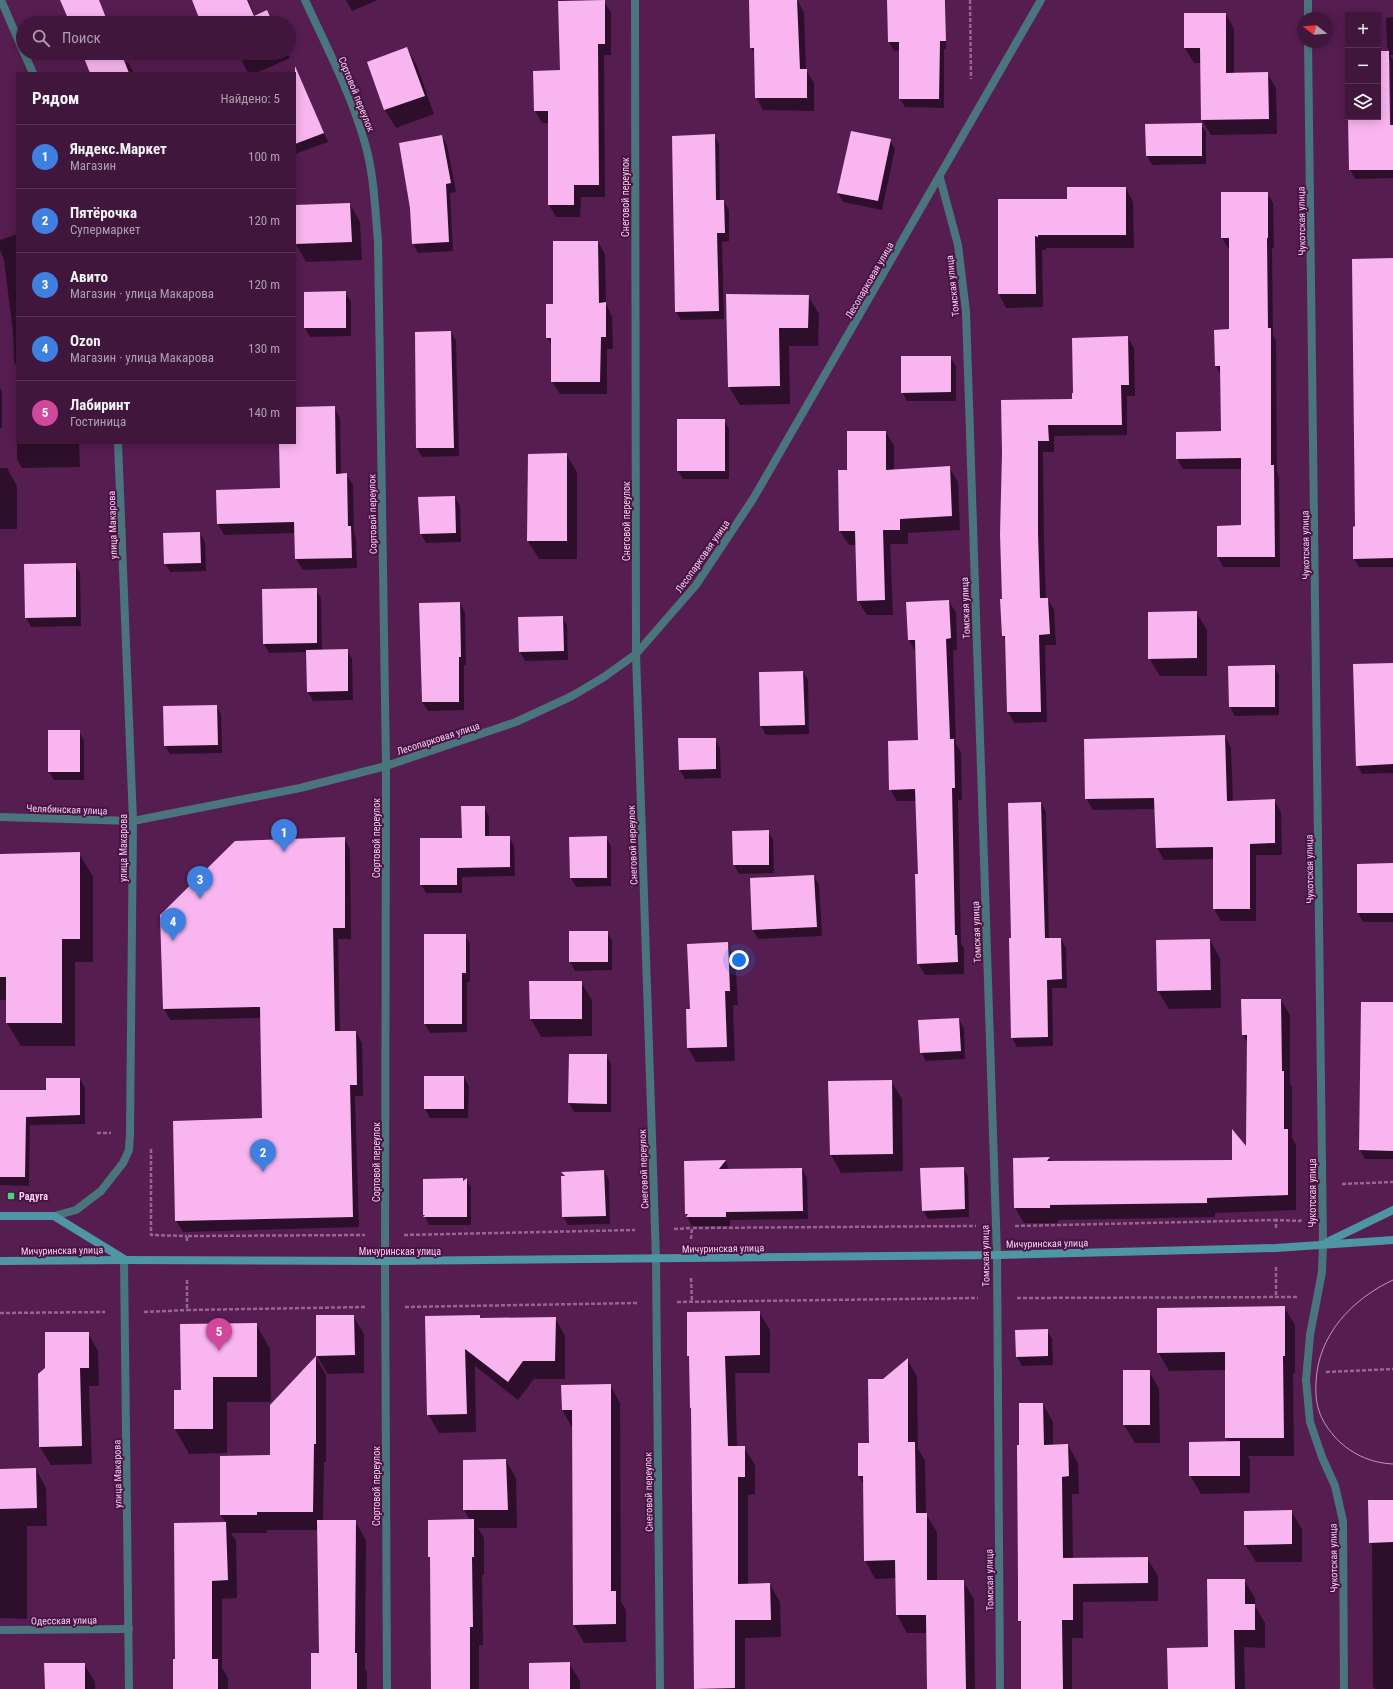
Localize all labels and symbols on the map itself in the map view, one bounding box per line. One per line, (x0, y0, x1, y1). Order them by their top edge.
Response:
north arrow (1297, 12, 1333, 48)
street label: Сортовой переулок (336, 55, 377, 133)
street label: Снеговой переулок (620, 157, 631, 237)
street label: Чукотская улица (1295, 186, 1308, 256)
street label: Лесопарковая улица (843, 240, 896, 320)
street label: Томская улица (944, 254, 961, 317)
street label: Сортовой переулок (366, 474, 379, 554)
street label: Снеговой переулок (621, 481, 632, 561)
street label: улица Макарова (106, 490, 119, 559)
street label: Чукотская улица (1299, 510, 1312, 580)
street label: Лесопарковая улица (673, 518, 732, 595)
street label: Томская улица (959, 577, 972, 639)
street label: Лесопарковая улица (395, 720, 481, 757)
street label: Сортовой переулок (371, 798, 382, 878)
street label: Челябинская улица (26, 803, 108, 816)
street label: Снеговой переулок (626, 805, 639, 885)
street label: улица Макарова (118, 814, 129, 882)
pin: 1 (271, 819, 297, 852)
street label: Чукотская улица (1303, 834, 1316, 904)
pin: 3 (187, 866, 213, 899)
street label: Томская улица (970, 901, 983, 963)
pin: 4 (160, 908, 186, 941)
your location (729, 950, 749, 970)
street label: Сортовой переулок (371, 1122, 382, 1202)
street label: Снеговой переулок (637, 1129, 650, 1209)
pin: 2 (250, 1139, 276, 1172)
street label: Чукотская улица (1307, 1158, 1318, 1228)
marker: Радуга (6, 1191, 16, 1201)
place label: Радуга (19, 1191, 48, 1202)
street label: Томская улица (979, 1225, 992, 1287)
street label: Мичуринская улица (1006, 1237, 1088, 1250)
street label: Мичуринская улица (682, 1242, 764, 1255)
street label: Мичуринская улица (21, 1244, 103, 1257)
street label: Мичуринская улица (359, 1246, 441, 1257)
pin: 5 (206, 1318, 232, 1351)
street label: улица Макарова (111, 1440, 124, 1508)
street label: Сортовой переулок (371, 1446, 382, 1526)
street label: Снеговой переулок (642, 1452, 655, 1532)
street label: Чукотская улица (1327, 1523, 1340, 1593)
street label: Томская улица (983, 1549, 996, 1611)
street label: Одесская улица (31, 1614, 97, 1627)

